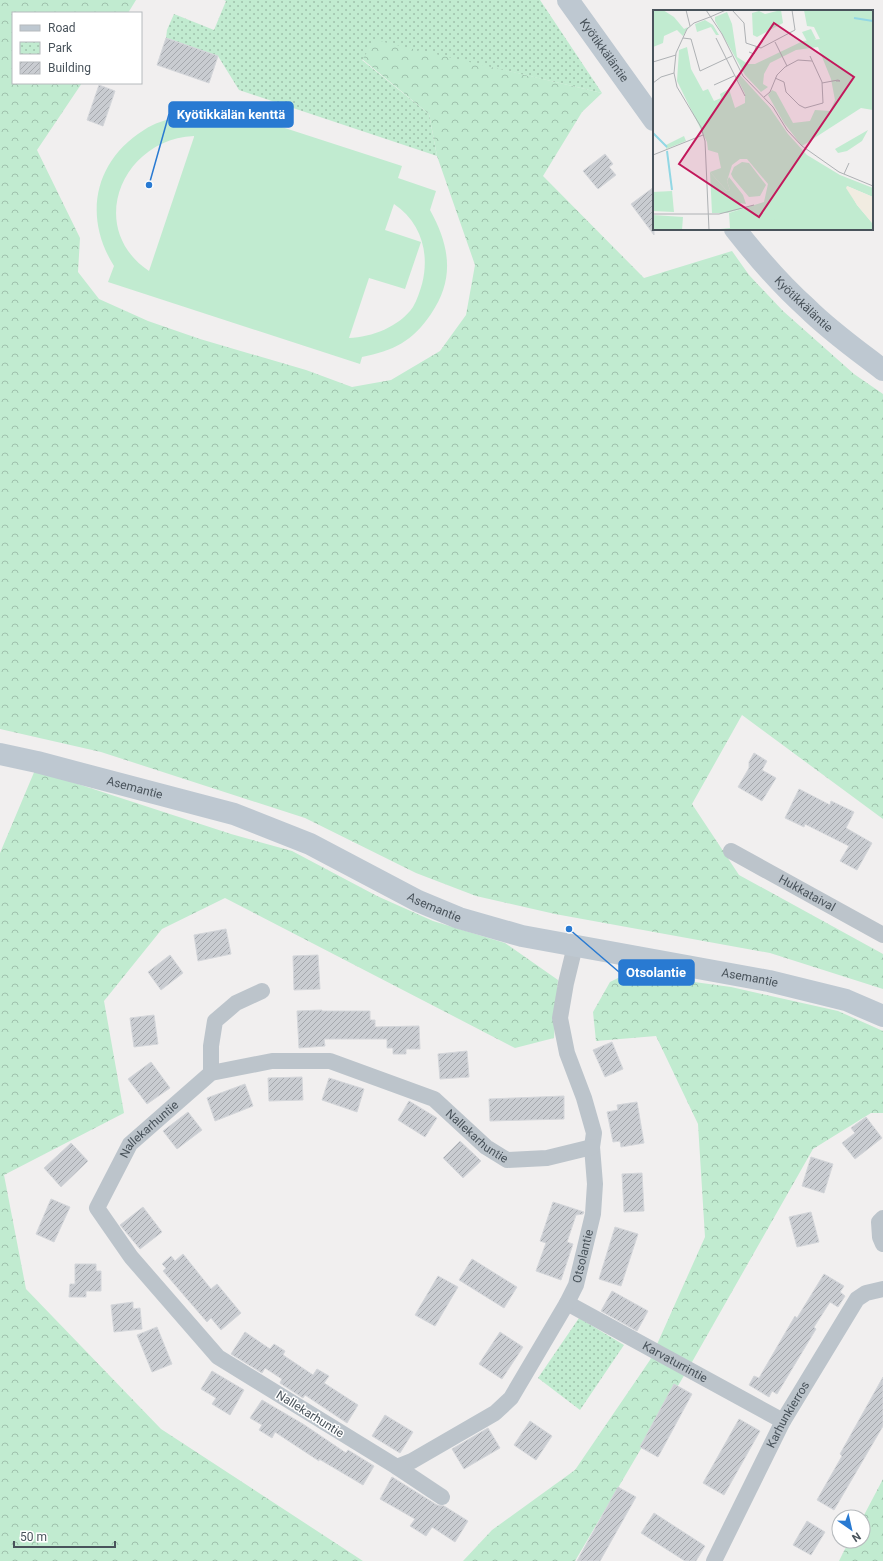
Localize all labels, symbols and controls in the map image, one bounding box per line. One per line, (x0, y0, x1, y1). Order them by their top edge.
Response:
inset map (653, 10, 873, 230)
legend (12, 12, 142, 84)
street label: Kyötikkäläntie (577, 16, 632, 85)
text: Road (48, 21, 76, 35)
text: Park (48, 41, 73, 55)
text: Building (48, 61, 91, 75)
callout: Kyötikkälän kenttä (169, 102, 293, 127)
text: Kyötikkälän kenttä (177, 107, 285, 122)
street label: Kyötikkäläntie (772, 274, 835, 335)
street label: Asemantie (105, 774, 164, 802)
street label: Hukkataival (776, 872, 838, 914)
street label: Asemantie (405, 890, 463, 925)
callout: Otsolantie (619, 960, 694, 985)
text: Otsolantie (626, 965, 686, 980)
street label: Asemantie (720, 965, 780, 990)
street label: Nallekarhuntie (117, 1098, 181, 1160)
street label: Nallekarhuntie (443, 1106, 511, 1166)
street label: Otsolantie (570, 1228, 596, 1284)
street label: Karvaturrintie (640, 1339, 710, 1385)
street label: Karhunkierros (764, 1379, 812, 1450)
street label: Nallekarhuntie (274, 1388, 346, 1440)
north arrow (831, 1509, 871, 1549)
scale bar (14, 1523, 115, 1549)
text: N (849, 1529, 863, 1545)
text: 50 m (20, 1530, 47, 1544)

